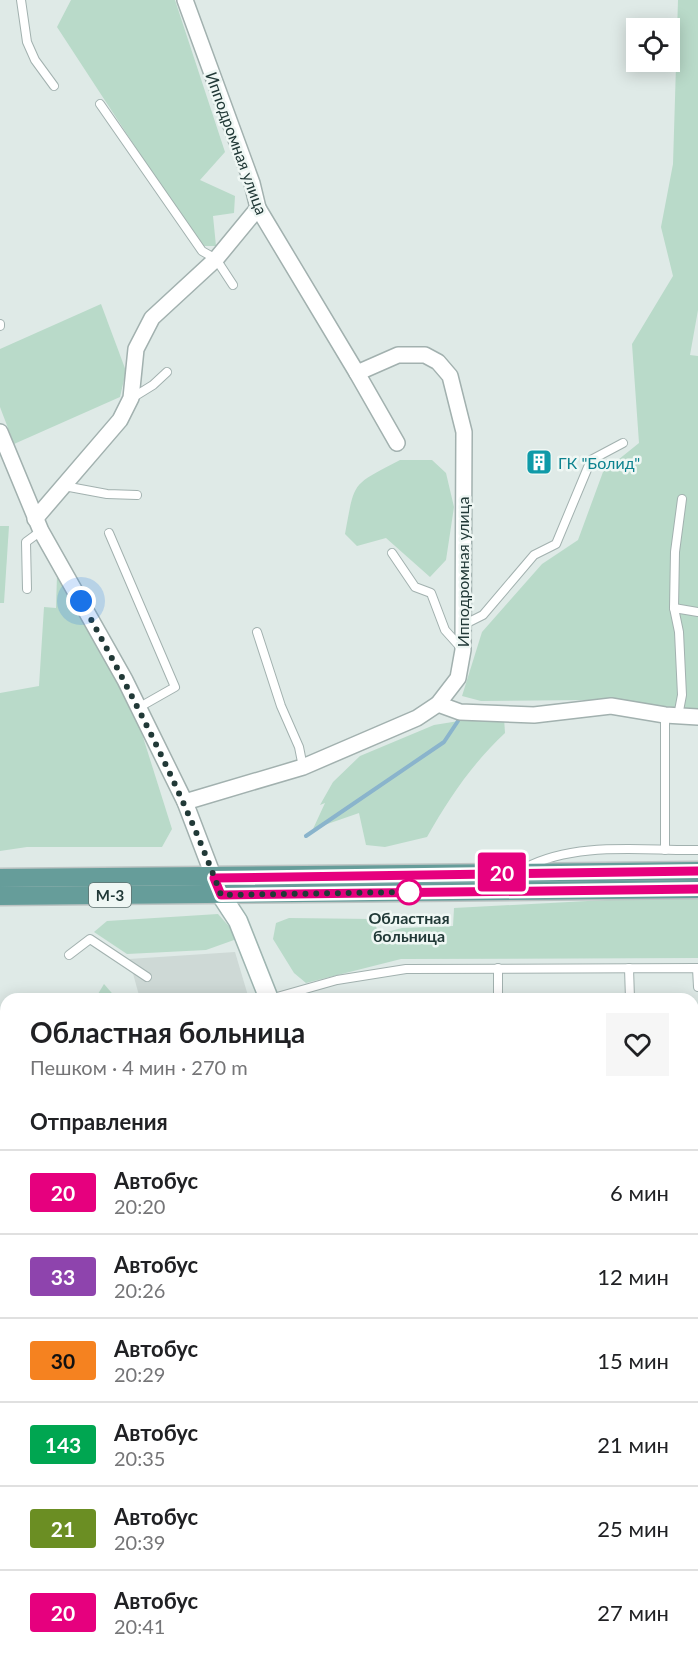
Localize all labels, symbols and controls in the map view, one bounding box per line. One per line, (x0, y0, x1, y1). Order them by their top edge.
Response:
map controls (626, 18, 680, 72)
button: locate (626, 18, 680, 72)
street label: Ипподромная улица (202, 69, 272, 217)
building icon: ГК "Болид" (524, 447, 554, 477)
place label: ГК "Болид" (558, 453, 640, 472)
street label: Ипподромная улица (453, 497, 472, 647)
your location (66, 586, 96, 616)
line badge: 20 (475, 852, 529, 892)
text: 20 (490, 860, 514, 885)
marker: Областная больница (396, 879, 422, 905)
road number: М-3 (89, 883, 131, 907)
place label: Областная больница (368, 908, 450, 945)
button: heart (606, 1013, 669, 1076)
text: Областная больница (30, 1015, 305, 1049)
text: Пешком · 4 мин · 270 m (30, 1055, 248, 1079)
text: Отправления (30, 1108, 168, 1135)
text: Автобус (114, 1167, 198, 1194)
text: 6 мин (610, 1179, 669, 1206)
text: 20 (51, 1180, 75, 1205)
text: 20:20 (114, 1194, 165, 1218)
text: Автобус (114, 1251, 198, 1278)
text: 12 мин (597, 1263, 669, 1290)
text: 33 (51, 1264, 75, 1289)
text: 20:26 (114, 1278, 165, 1302)
text: Автобус (114, 1335, 198, 1362)
text: 15 мин (597, 1347, 669, 1374)
text: 30 (51, 1348, 75, 1373)
text: 20:29 (114, 1362, 165, 1386)
text: Автобус (114, 1419, 198, 1446)
text: 21 мин (597, 1431, 669, 1458)
text: 143 (45, 1432, 81, 1457)
text: 20:35 (114, 1446, 165, 1470)
text: Автобус (114, 1503, 198, 1530)
text: 25 мин (597, 1515, 669, 1542)
text: 21 (51, 1516, 75, 1541)
text: 20:39 (114, 1530, 165, 1554)
text: Автобус (114, 1587, 198, 1614)
text: 27 мин (597, 1599, 669, 1626)
text: 20 (51, 1600, 75, 1625)
text: 20:41 (114, 1614, 165, 1638)

